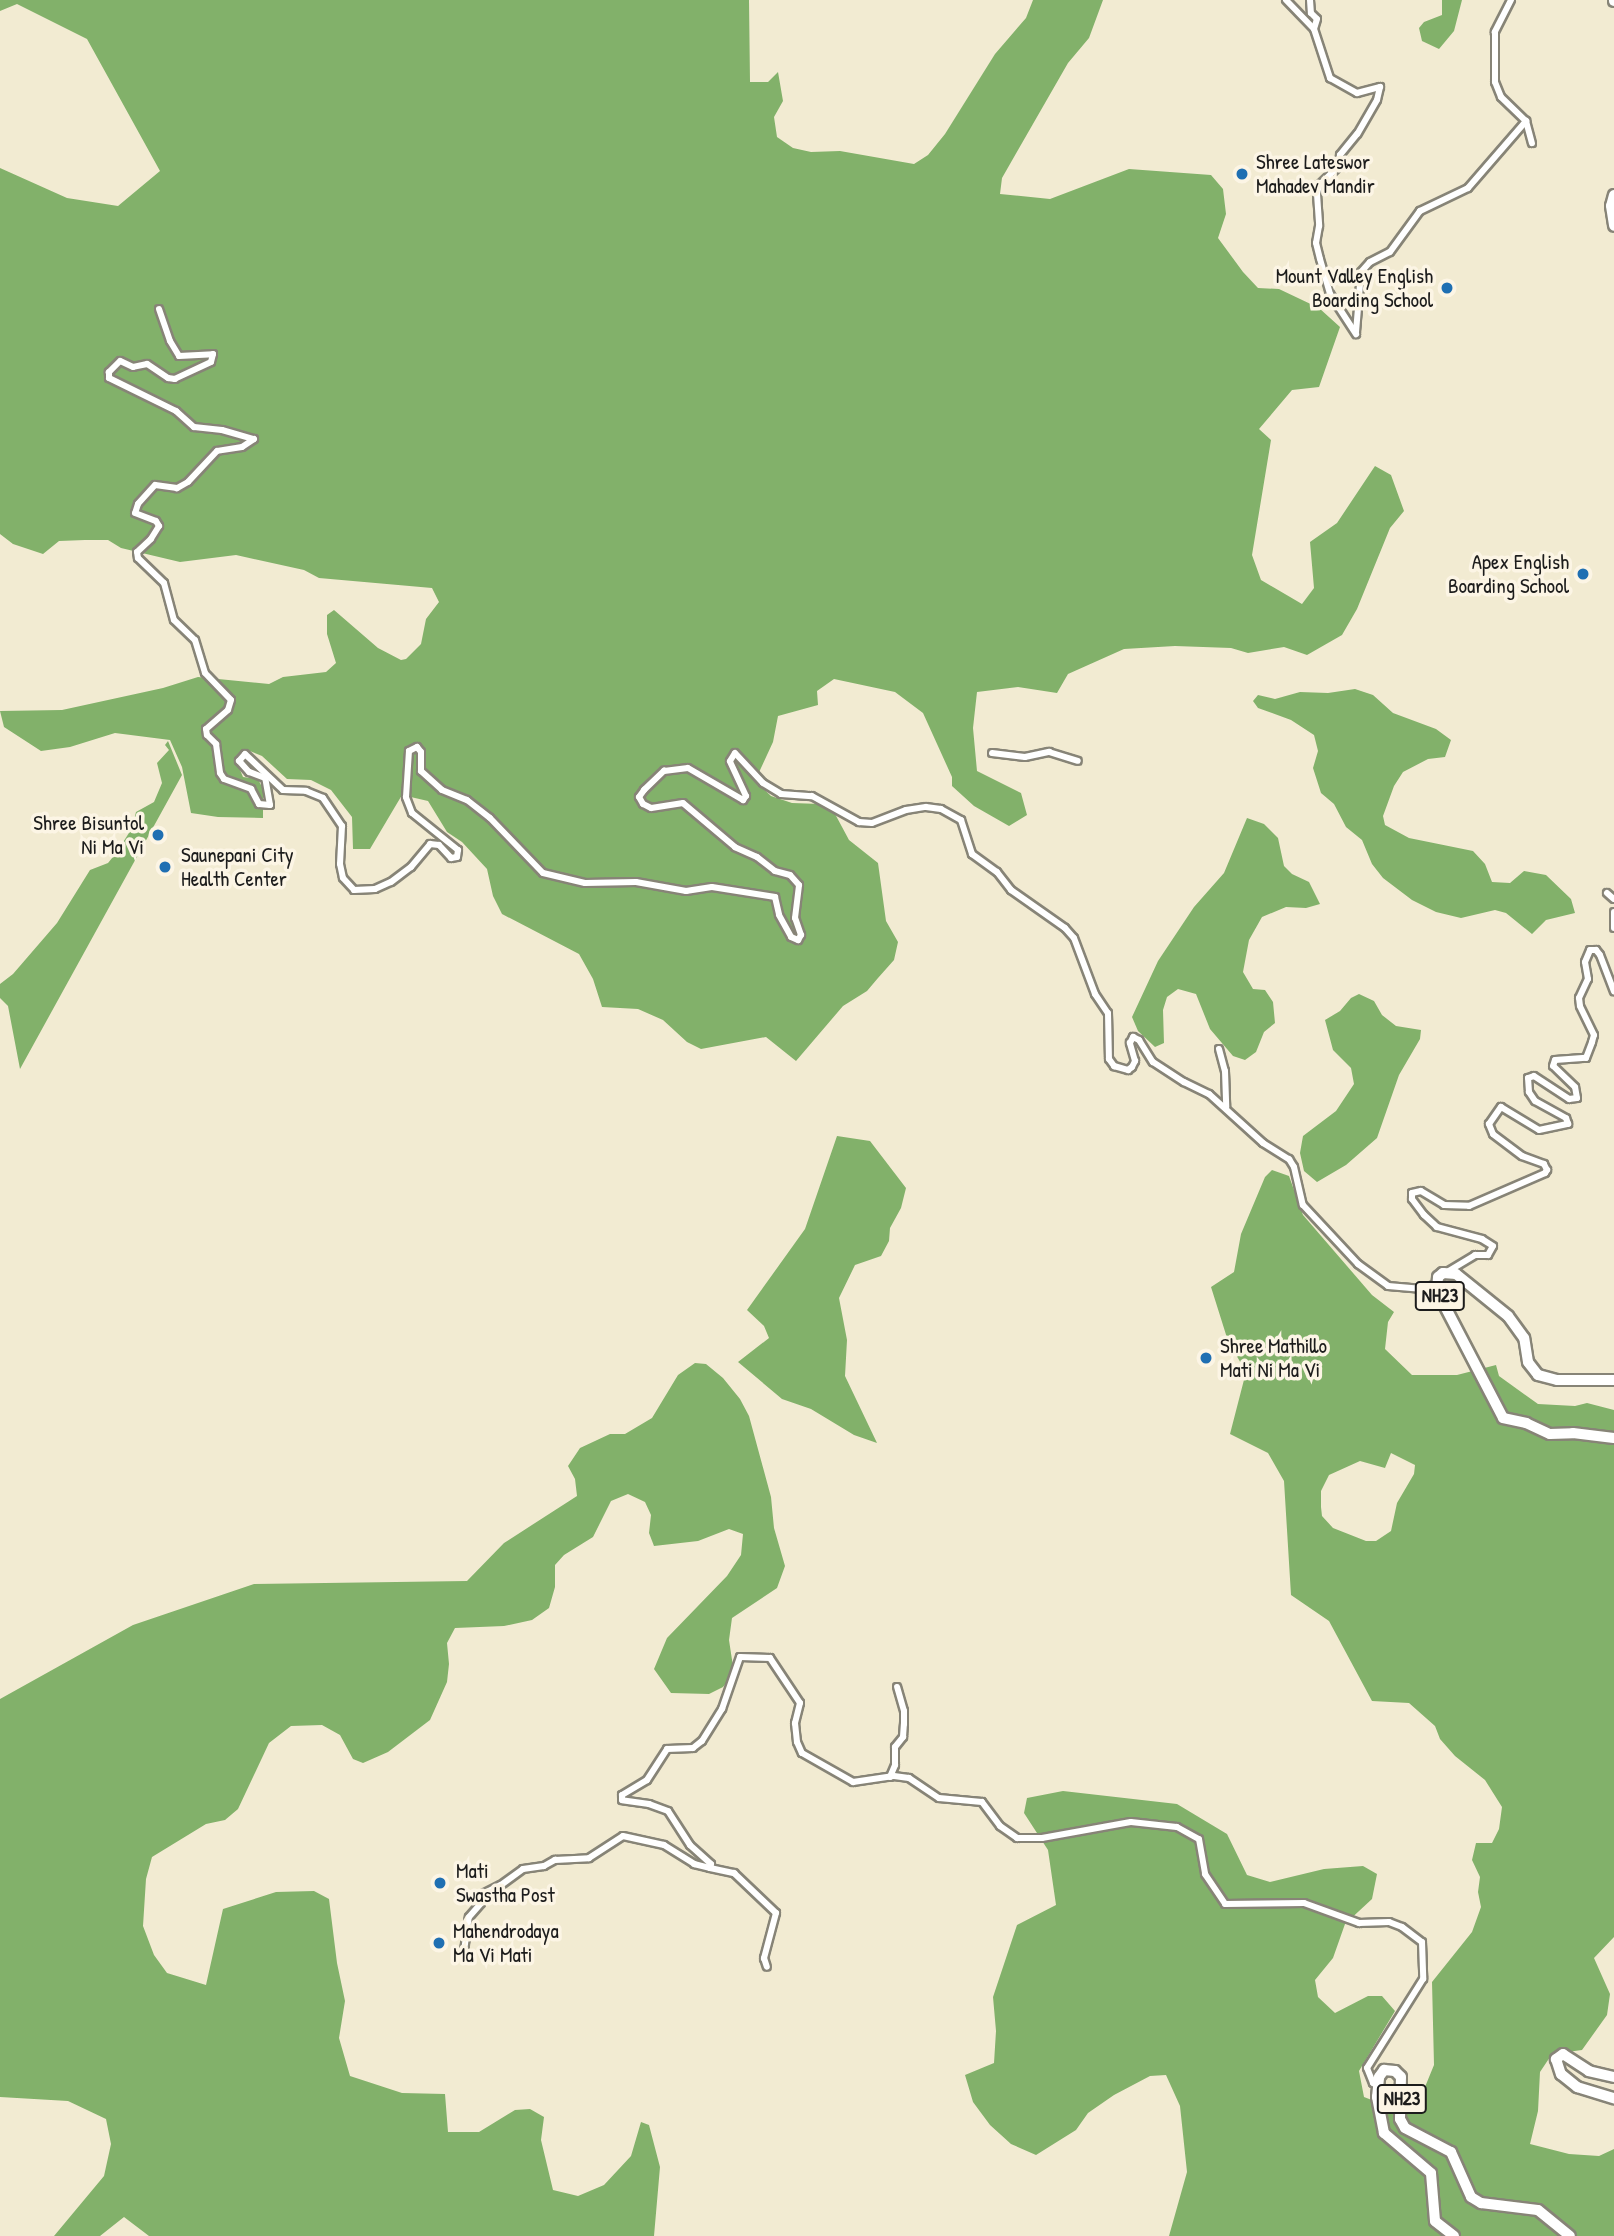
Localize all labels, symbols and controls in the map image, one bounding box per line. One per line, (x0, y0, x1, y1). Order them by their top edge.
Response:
place label: Shree Lateswor Mahadev Mandir (1256, 149, 1375, 199)
marker: Shree Lateswor Mahadev Mandir (1234, 166, 1250, 182)
place label: Mount Valley English Boarding School (1276, 263, 1433, 313)
marker: Mount Valley English Boarding School (1439, 280, 1455, 296)
place label: Apex English Boarding School (1448, 549, 1569, 599)
marker: Apex English Boarding School (1575, 566, 1591, 582)
place label: Shree Bisuntol Ni Ma Vi (33, 810, 144, 860)
marker: Shree Bisuntol Ni Ma Vi (150, 827, 166, 843)
place label: Saunepani City Health Center (181, 842, 294, 892)
marker: Saunepani City Health Center (155, 857, 175, 877)
road number: NH23 (1414, 1280, 1466, 1312)
place label: Shree Mathillo Mati Ni Ma Vi (1220, 1333, 1327, 1383)
marker: Shree Mathillo Mati Ni Ma Vi (1198, 1350, 1214, 1366)
place label: Mati Swastha Post (456, 1858, 555, 1908)
marker: Mati Swastha Post (430, 1873, 450, 1893)
place label: Mahendrodaya Ma Vi Mati (453, 1918, 559, 1968)
marker: Mahendrodaya Ma Vi Mati (431, 1935, 447, 1951)
road number: NH23 (1376, 2084, 1428, 2114)

